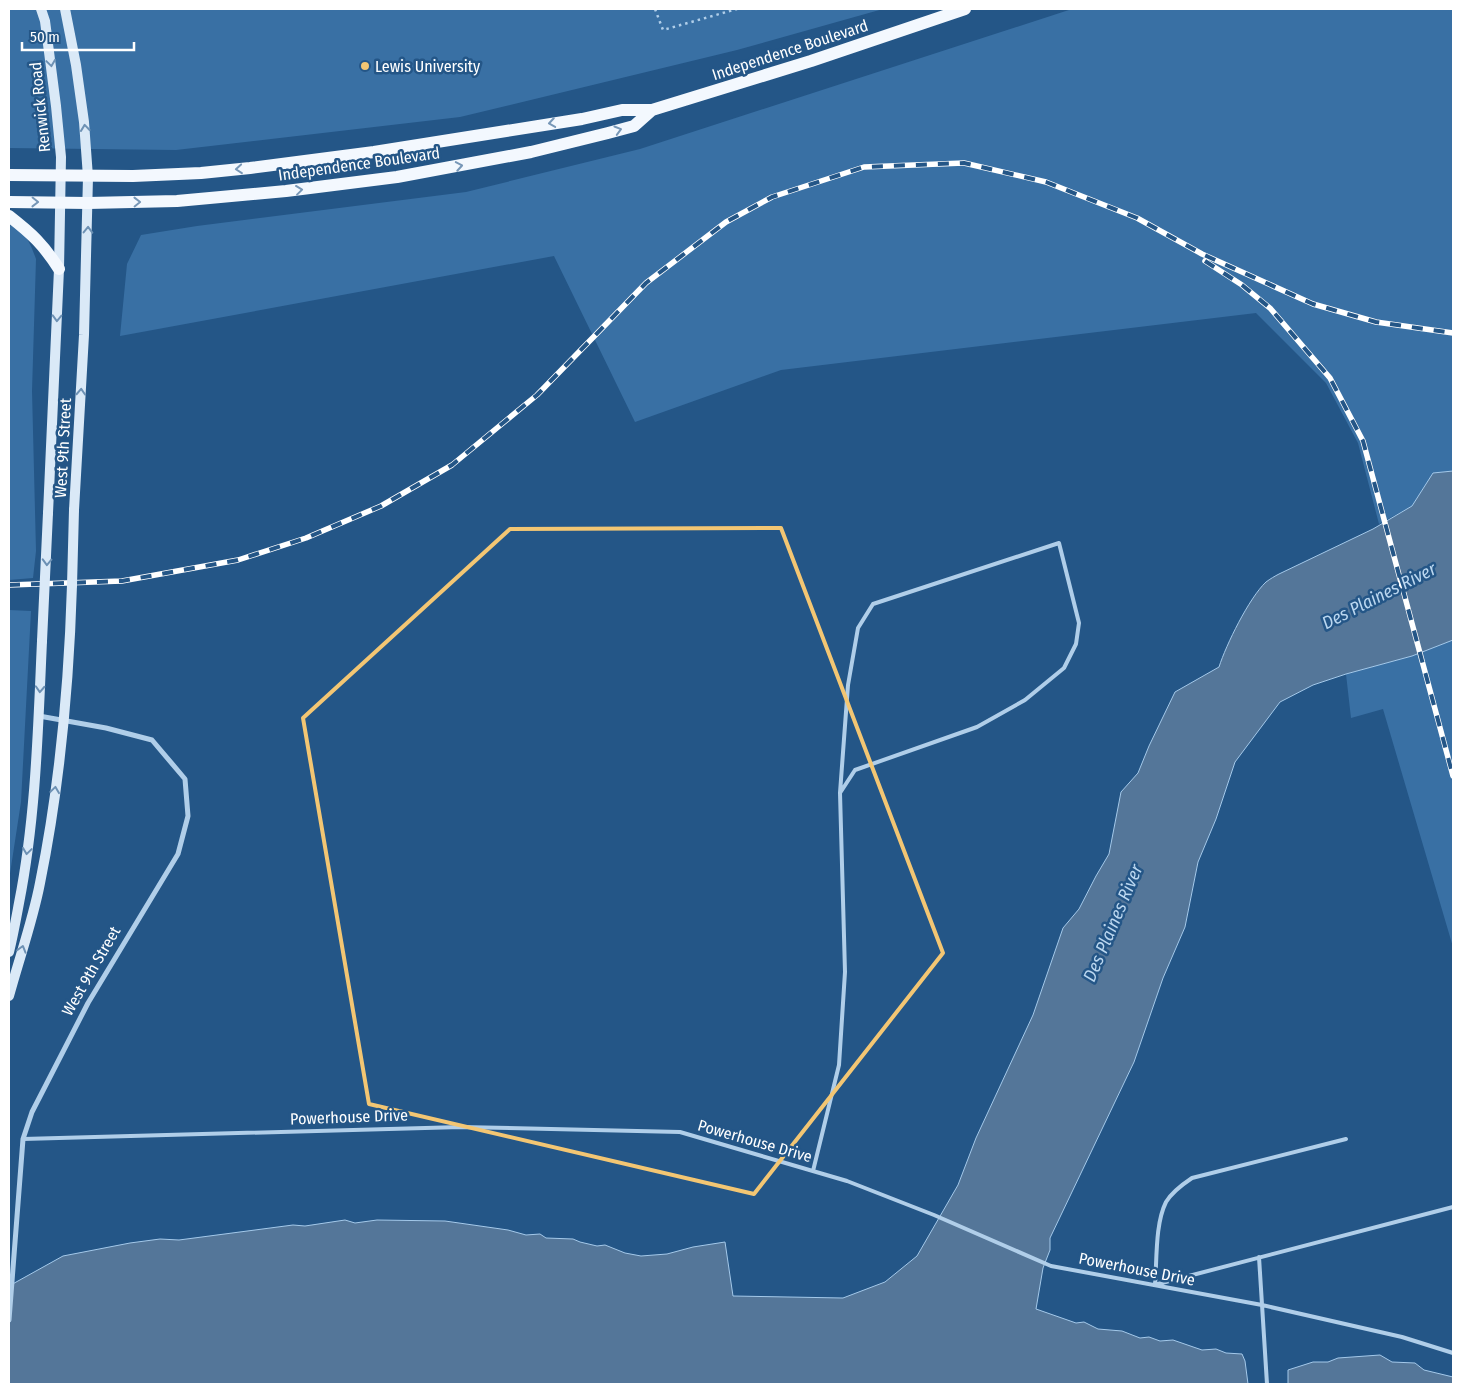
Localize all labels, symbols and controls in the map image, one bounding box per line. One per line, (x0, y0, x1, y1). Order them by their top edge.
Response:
street label: Independence Boulevard (710, 16, 870, 84)
scale bar (22, 20, 135, 52)
text: 50 m (30, 28, 60, 46)
place label: Lewis University (375, 57, 481, 76)
one-way arrow (45, 59, 55, 67)
marker: Lewis University (359, 60, 371, 72)
street label: Renwick Road (26, 61, 54, 153)
one-way arrow (548, 118, 557, 128)
one-way arrow (80, 124, 91, 132)
one-way arrow (613, 126, 621, 136)
street label: Independence Boulevard (277, 143, 441, 185)
one-way arrow (455, 161, 464, 171)
one-way arrow (235, 164, 243, 175)
one-way arrow (295, 185, 303, 196)
one-way arrow (31, 197, 39, 207)
one-way arrow (133, 197, 141, 207)
one-way arrow (82, 225, 93, 233)
one-way arrow (51, 314, 62, 322)
one-way arrow (75, 388, 86, 396)
street label: West 9th Street (51, 397, 75, 498)
water label: Des Plaines River (1318, 557, 1440, 634)
one-way arrow (42, 558, 52, 566)
one-way arrow (34, 685, 45, 693)
one-way arrow (49, 785, 60, 793)
one-way arrow (22, 848, 33, 856)
water label: Des Plaines River (1078, 860, 1148, 985)
street label: West 9th Street (58, 922, 125, 1019)
one-way arrow (16, 944, 27, 953)
street label: Powerhouse Drive (290, 1105, 408, 1129)
street label: Powerhouse Drive (696, 1116, 814, 1166)
street label: Powerhouse Drive (1077, 1248, 1197, 1290)

